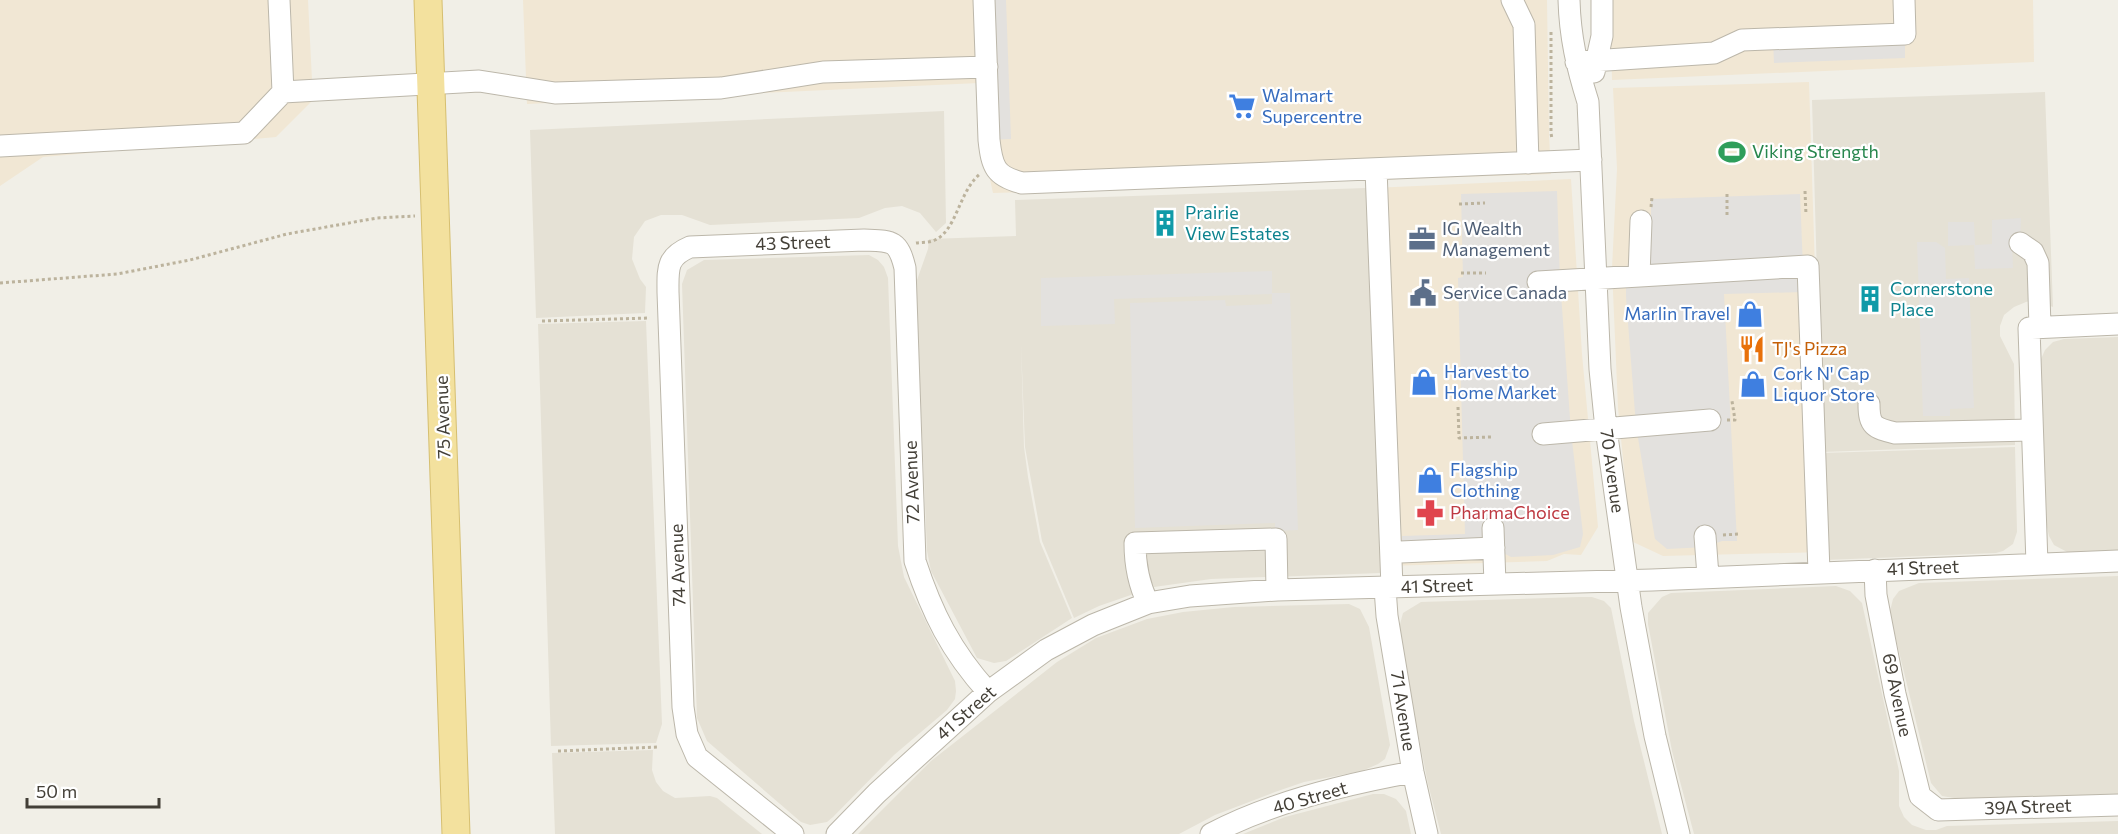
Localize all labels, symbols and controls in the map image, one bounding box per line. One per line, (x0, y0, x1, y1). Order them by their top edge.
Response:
place label: Walmart Supercentre (1262, 84, 1362, 127)
supermarket icon: Walmart Supercentre (1227, 91, 1257, 121)
sports icon: Viking Strength (1717, 137, 1747, 167)
place label: Viking Strength (1752, 140, 1879, 162)
place label: Prairie View Estates (1185, 201, 1290, 244)
building icon: Prairie View Estates (1150, 208, 1180, 238)
place label: IG Wealth Management (1442, 217, 1550, 260)
office icon: IG Wealth Management (1407, 224, 1437, 254)
street label: 43 Street (755, 230, 831, 254)
place label: Cornerstone Place (1890, 277, 1993, 320)
public building icon: Service Canada (1408, 278, 1438, 308)
place label: Service Canada (1443, 281, 1567, 303)
building icon: Cornerstone Place (1855, 284, 1885, 314)
shop icon: Marlin Travel (1735, 299, 1765, 329)
place label: Marlin Travel (1624, 302, 1730, 324)
restaurant icon: TJ's Pizza (1737, 334, 1767, 364)
place label: TJ's Pizza (1772, 337, 1847, 359)
place label: Harvest to Home Market (1444, 360, 1557, 403)
place label: Cork N' Cap Liquor Store (1773, 362, 1875, 405)
shop icon: Harvest to Home Market (1409, 367, 1439, 397)
shop icon: Cork N' Cap Liquor Store (1738, 369, 1768, 399)
street label: 75 Avenue (430, 375, 454, 459)
street label: 70 Avenue (1596, 427, 1630, 514)
street label: 72 Avenue (899, 440, 923, 524)
place label: Flagship Clothing (1450, 458, 1520, 501)
shop icon: Flagship Clothing (1415, 465, 1445, 495)
pharmacy icon: PharmaChoice (1415, 498, 1445, 528)
place label: PharmaChoice (1450, 501, 1570, 523)
street label: 74 Avenue (665, 523, 689, 607)
street label: 41 Street (1886, 555, 1959, 579)
street label: 41 Street (1400, 573, 1473, 597)
street label: 69 Avenue (1878, 651, 1918, 739)
street label: 71 Avenue (1387, 669, 1421, 752)
street label: 41 Street (931, 680, 1000, 744)
scale bar (27, 771, 159, 809)
street label: 40 Street (1270, 776, 1350, 818)
text: 50 m (36, 780, 77, 802)
street label: 39A Street (1984, 793, 2072, 819)

